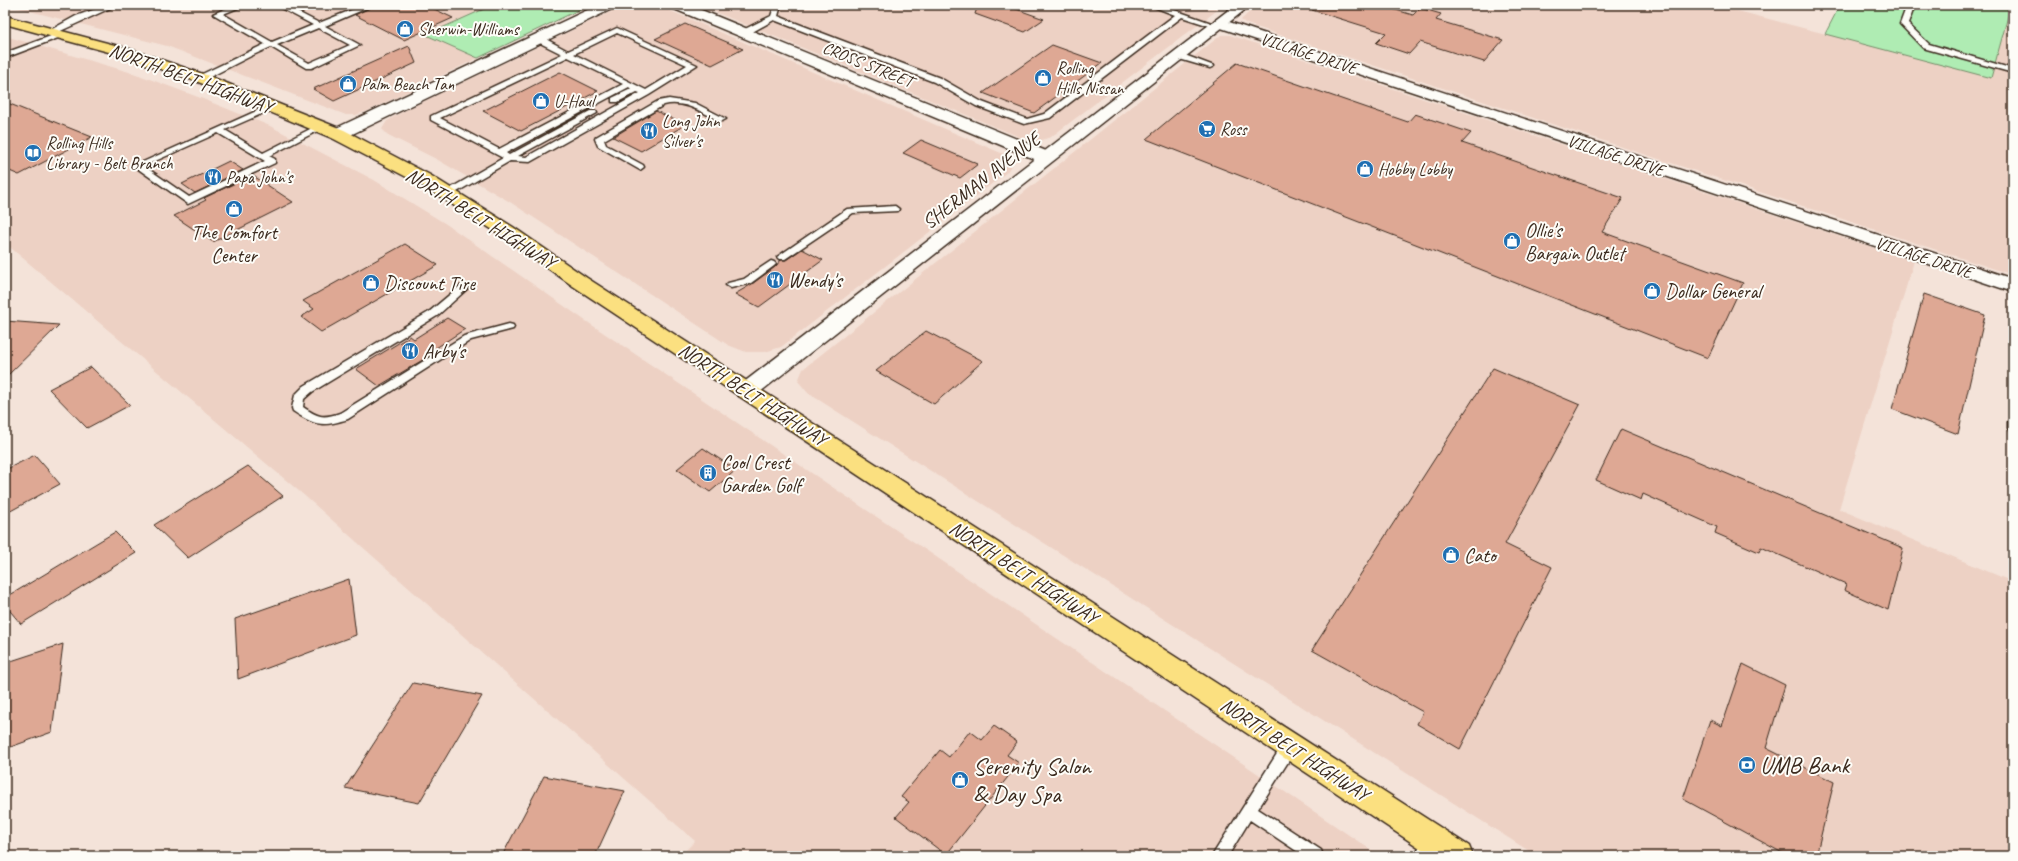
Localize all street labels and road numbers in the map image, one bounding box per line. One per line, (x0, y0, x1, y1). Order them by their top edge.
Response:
street label: VILLAGE DRIVE (1258, 28, 1362, 80)
street label: NORTH BELT HIGHWAY (106, 37, 279, 121)
street label: CROSS STREET (820, 37, 920, 94)
street label: SHERMAN AVENUE (917, 125, 1048, 234)
street label: VILLAGE DRIVE (1565, 130, 1669, 182)
street label: NORTH BELT HIGHWAY (401, 162, 563, 276)
street label: VILLAGE DRIVE (1873, 232, 1977, 284)
street label: NORTH BELT HIGHWAY (674, 337, 834, 453)
street label: NORTH BELT HIGHWAY (945, 515, 1105, 631)
street label: NORTH BELT HIGHWAY (1216, 692, 1376, 808)

